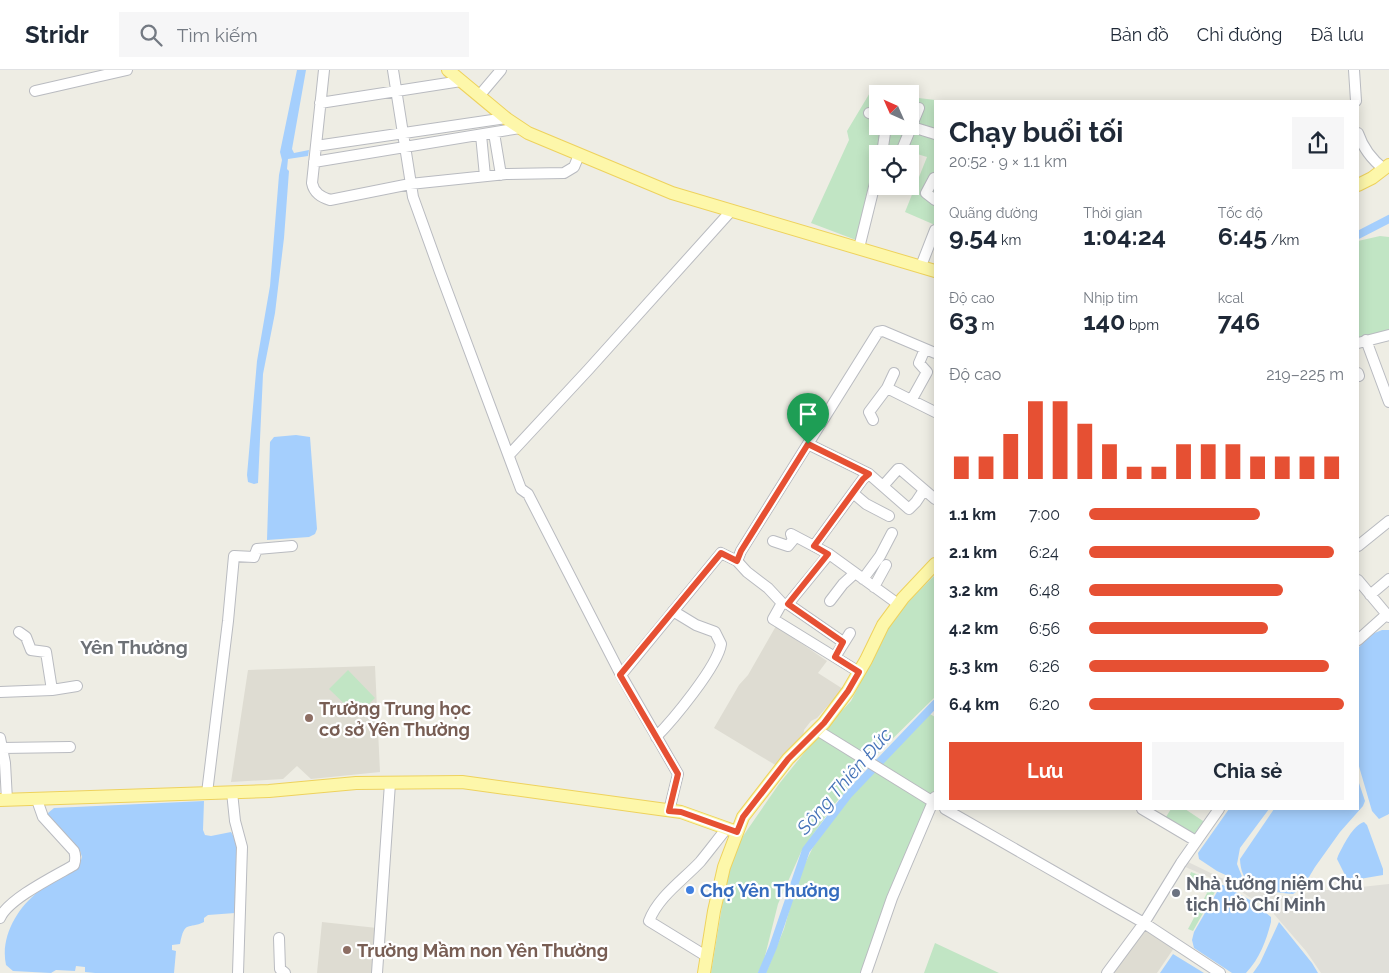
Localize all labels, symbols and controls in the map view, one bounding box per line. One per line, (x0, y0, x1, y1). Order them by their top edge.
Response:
search box (119, 12, 469, 57)
text: Stridr (25, 20, 89, 49)
icon: search (137, 21, 165, 49)
text: Tìm kiếm (177, 24, 258, 46)
text: Bản đồ (1110, 24, 1169, 45)
text: Chỉ đường (1197, 24, 1282, 45)
text: Đã lưu (1310, 24, 1364, 45)
north arrow (869, 85, 919, 135)
map controls (869, 85, 919, 195)
text: Chạy buổi tối (949, 116, 1123, 149)
button: share (1292, 117, 1344, 169)
button: locate (869, 145, 919, 195)
text: 20:52 · 9 × 1.1 km (949, 152, 1067, 171)
text: Quãng đường (949, 205, 1038, 221)
text: Thời gian (1083, 205, 1142, 221)
text: Tốc độ (1218, 205, 1263, 221)
text: 9.54 (949, 221, 997, 251)
text: 1:04:24 (1083, 221, 1166, 251)
text: 6:45 (1218, 221, 1267, 251)
text: km (997, 232, 1021, 248)
text: /km (1267, 232, 1299, 248)
text: Độ cao (949, 290, 995, 306)
text: Nhịp tim (1083, 290, 1138, 306)
text: kcal (1218, 290, 1244, 306)
text: 63 (949, 306, 978, 336)
text: 140 (1083, 306, 1125, 336)
text: 746 (1218, 306, 1260, 336)
text: m (978, 317, 994, 333)
text: bpm (1125, 317, 1159, 333)
text: Độ cao (949, 365, 1001, 384)
text: 219–225 m (1266, 365, 1344, 384)
pin (787, 393, 829, 444)
icon: arrive (794, 400, 822, 428)
text: 1.1 km (949, 505, 996, 524)
text: 7:00 (1029, 505, 1060, 524)
text: 2.1 km (949, 543, 997, 562)
text: 6:24 (1029, 543, 1059, 562)
text: 3.2 km (949, 581, 998, 600)
text: 6:48 (1029, 581, 1060, 600)
text: 4.2 km (949, 619, 998, 638)
text: 6:56 (1029, 619, 1060, 638)
district label: Yên Thường (80, 636, 188, 658)
text: 5.3 km (949, 657, 998, 676)
text: 6:26 (1029, 657, 1060, 676)
text: 6.4 km (949, 695, 999, 714)
text: 6:20 (1029, 695, 1060, 714)
place label: Trường Trung học cơ sở Yên Thường (319, 698, 471, 740)
marker: Trường Trung học cơ sở Yên Thường (303, 712, 315, 724)
water label: Sông Thiên Đức (791, 723, 896, 839)
button: Lưu (949, 742, 1142, 800)
button: Chia sẻ (1152, 742, 1344, 800)
place label: Nhà tưởng niệm Chủ tịch Hồ Chí Minh (1186, 873, 1362, 915)
place label: Chợ Yên Thường (700, 880, 840, 901)
marker: Chợ Yên Thường (684, 884, 696, 896)
marker: Nhà tưởng niệm Chủ tịch Hồ Chí Minh (1170, 887, 1182, 899)
place label: Trường Mầm non Yên Thường (357, 940, 608, 961)
marker: Trường Mầm non Yên Thường (341, 944, 353, 956)

